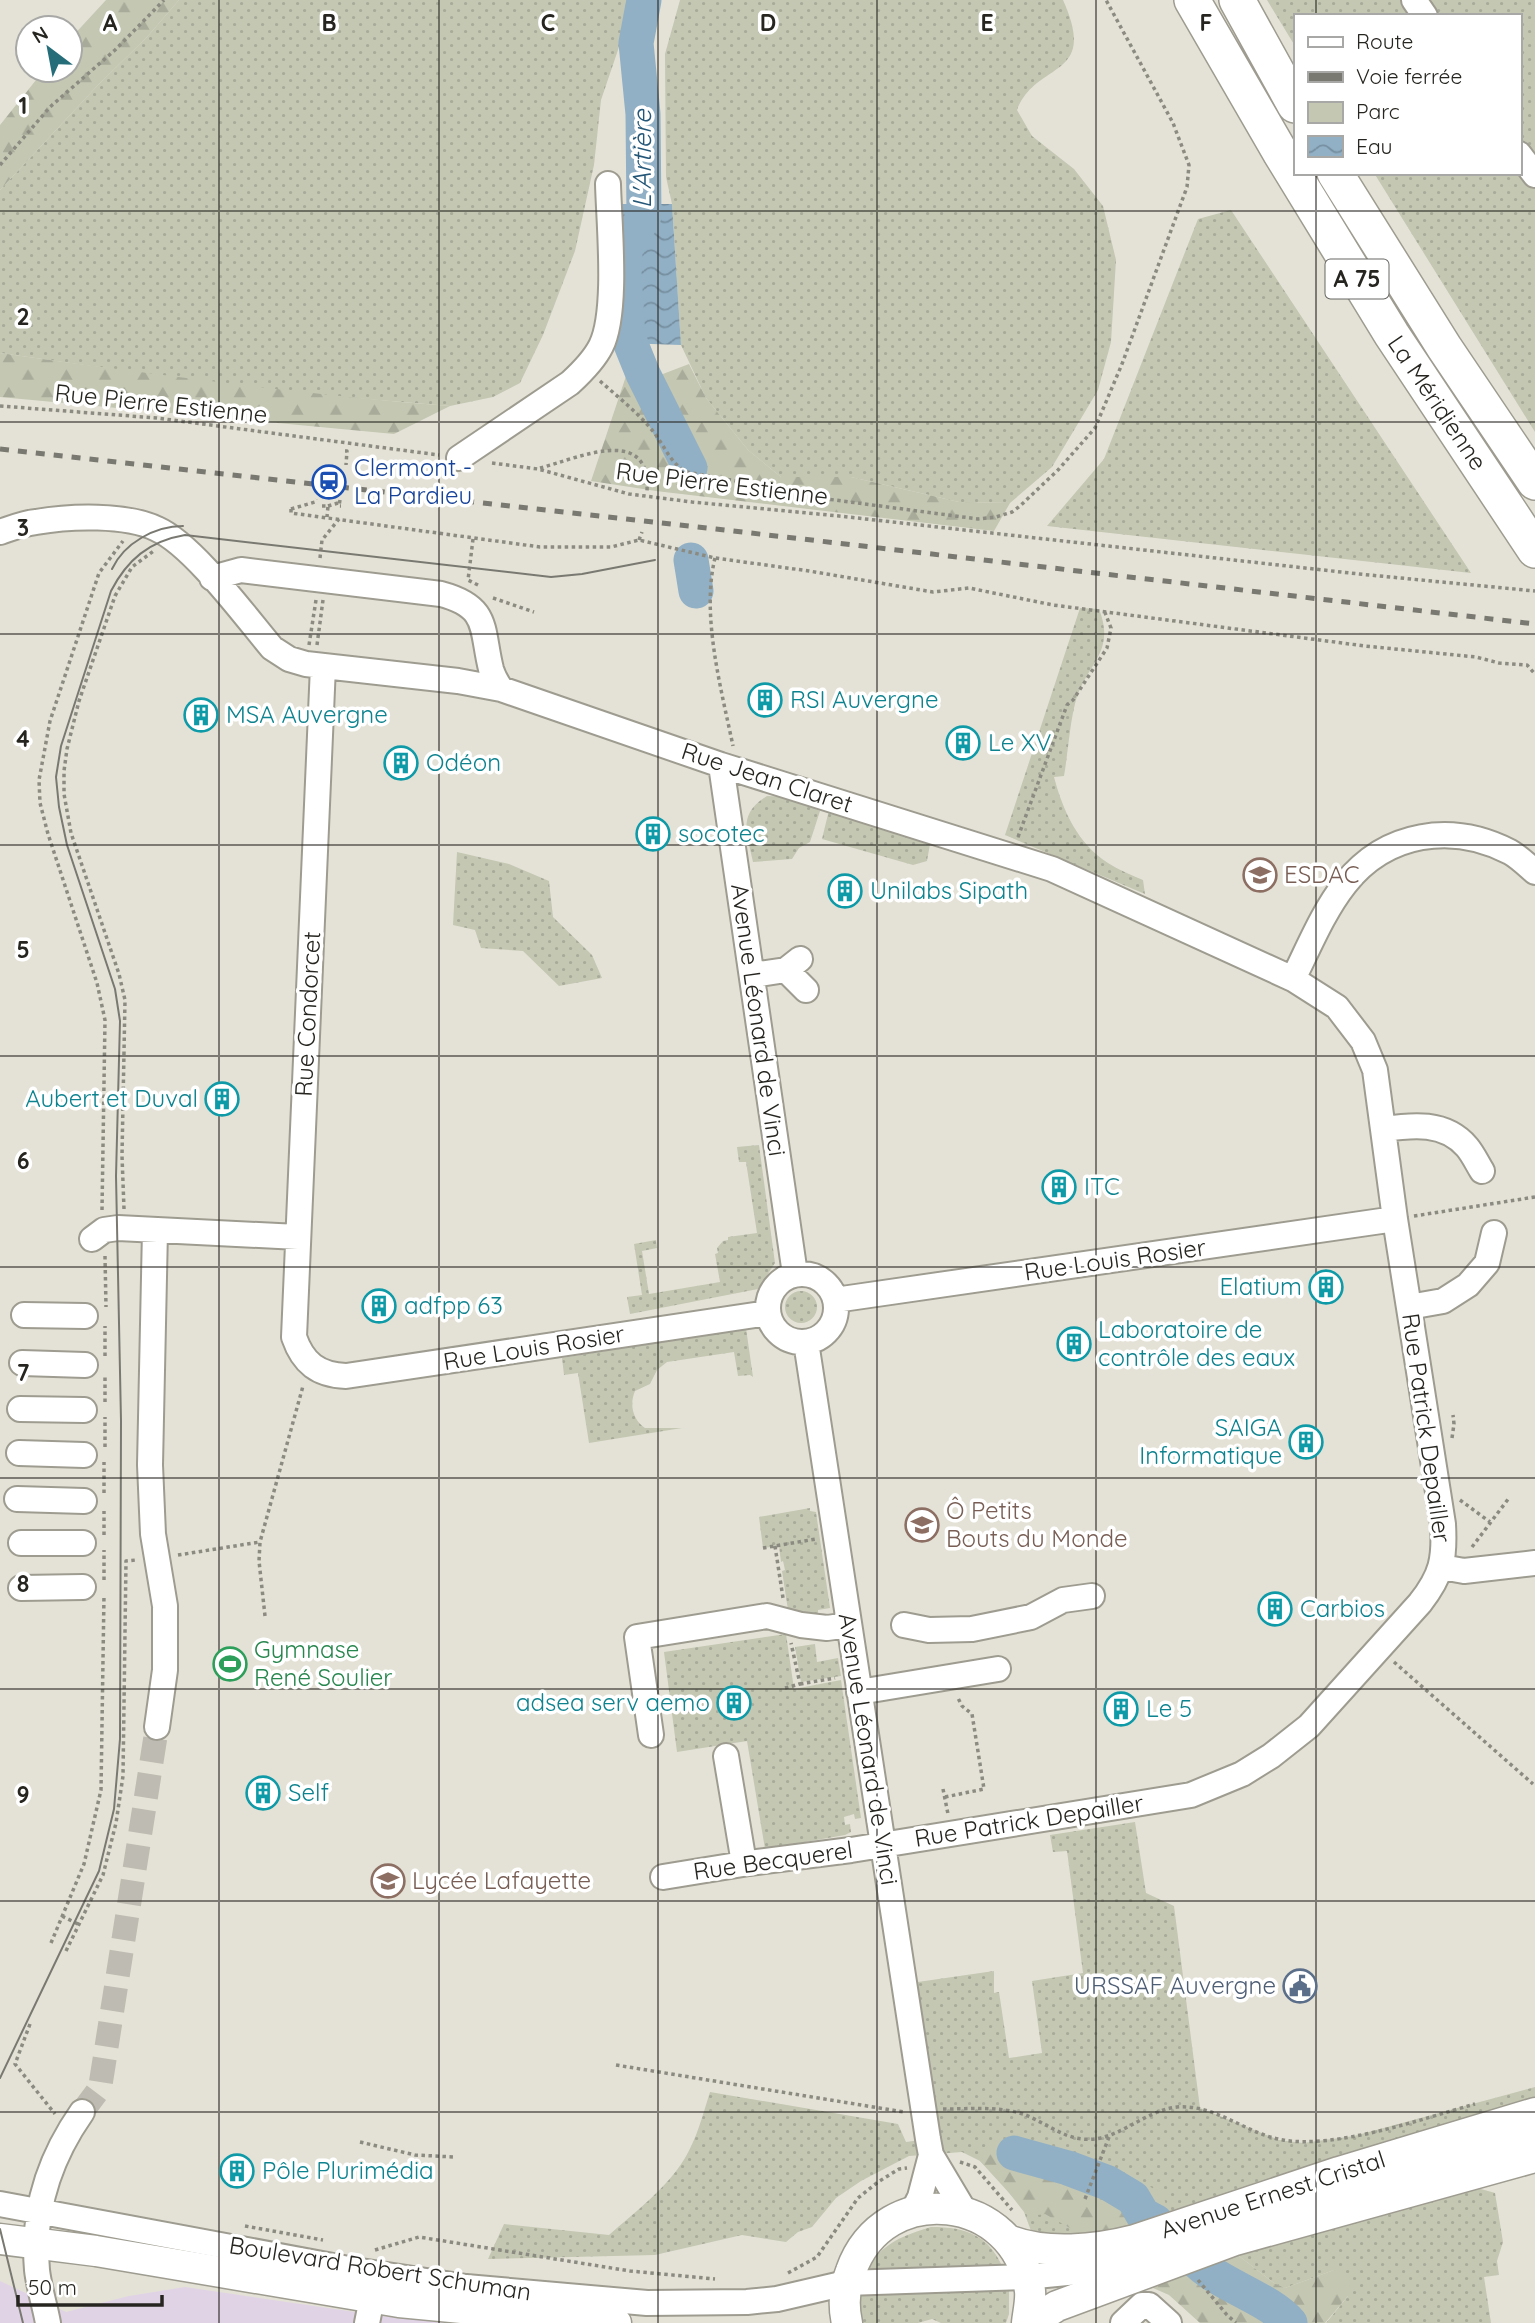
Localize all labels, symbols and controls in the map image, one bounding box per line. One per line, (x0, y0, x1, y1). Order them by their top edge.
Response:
text: A (103, 8, 118, 37)
text: B (321, 8, 337, 37)
text: C (541, 8, 555, 37)
text: D (760, 8, 776, 37)
text: E (980, 8, 994, 37)
text: F (1200, 8, 1212, 37)
north arrow (14, 14, 84, 84)
legend (1294, 14, 1521, 175)
text: N (28, 21, 52, 48)
text: Route (1356, 28, 1413, 54)
text: Voie ferrée (1356, 63, 1462, 89)
text: 1 (19, 91, 27, 120)
text: Parc (1356, 98, 1400, 124)
water label: L'Artière (625, 108, 658, 208)
text: Eau (1356, 133, 1392, 159)
road number: A 75 (1326, 260, 1388, 298)
text: 2 (16, 302, 30, 331)
street label: La Méridienne (1382, 329, 1494, 476)
street label: Rue Pierre Estienne (53, 377, 269, 429)
place label: Clermont - La Pardieu (354, 452, 472, 510)
street label: Rue Pierre Estienne (614, 455, 830, 511)
station icon: Clermont - La Pardieu (310, 463, 348, 501)
text: 3 (17, 513, 29, 542)
building icon: RSI Auvergne (746, 681, 784, 719)
place label: RSI Auvergne (790, 684, 939, 714)
building icon: MSA Auvergne (182, 696, 220, 734)
place label: MSA Auvergne (226, 699, 388, 729)
text: 4 (16, 724, 30, 753)
building icon: Le XV (944, 724, 982, 762)
place label: Le XV (988, 727, 1051, 757)
street label: Rue Jean Claret (678, 735, 857, 819)
building icon: Odéon (382, 744, 420, 782)
place label: Odéon (426, 747, 501, 777)
building icon: socotec (634, 815, 672, 853)
place label: socotec (678, 818, 765, 848)
school or university icon: ESDAC (1241, 856, 1279, 894)
place label: ESDAC (1284, 859, 1359, 889)
building icon: Unilabs Sipath (826, 872, 864, 910)
place label: Unilabs Sipath (870, 875, 1028, 905)
street label: Avenue Léonard de Vinci (725, 882, 793, 1158)
street label: Rue Condorcet (288, 931, 326, 1097)
text: 5 (16, 935, 30, 964)
building icon: Aubert et Duval (203, 1080, 241, 1118)
place label: Aubert et Duval (25, 1083, 198, 1113)
text: 6 (17, 1146, 29, 1175)
building icon: ITC (1040, 1168, 1078, 1206)
place label: ITC (1084, 1171, 1120, 1201)
street label: Rue Louis Rosier (1022, 1231, 1208, 1287)
building icon: Elatium (1307, 1268, 1345, 1306)
place label: Elatium (1219, 1271, 1302, 1301)
building icon: adfpp 63 (360, 1287, 398, 1325)
place label: adfpp 63 (404, 1290, 503, 1320)
street label: Rue Patrick Depailler (1396, 1311, 1458, 1545)
place label: Laboratoire de contrôle des eaux (1098, 1314, 1295, 1372)
street label: Rue Louis Rosier (441, 1318, 627, 1376)
building icon: Laboratoire de contrôle des eaux (1055, 1325, 1093, 1363)
text: 7 (17, 1358, 30, 1387)
place label: SAIGA Informatique (1139, 1412, 1282, 1470)
building icon: SAIGA Informatique (1287, 1423, 1325, 1461)
place label: Ô Petits Bouts du Monde (946, 1495, 1128, 1553)
school or university icon: Ô Petits Bouts du Monde (903, 1506, 941, 1544)
text: 8 (17, 1569, 29, 1598)
building icon: Carbios (1256, 1590, 1294, 1628)
place label: Carbios (1300, 1593, 1385, 1623)
street label: Avenue Léonard de Vinci (833, 1611, 905, 1887)
place label: Gymnase René Soulier (254, 1634, 393, 1692)
sports icon: Gymnase René Soulier (211, 1645, 249, 1683)
building icon: adsea serv aemo (715, 1684, 753, 1722)
place label: adsea serv aemo (516, 1687, 710, 1717)
building icon: Le 5 (1102, 1690, 1140, 1728)
place label: Le 5 (1146, 1693, 1192, 1723)
building icon: Self (244, 1774, 282, 1812)
place label: Self (288, 1777, 330, 1807)
text: 9 (16, 1780, 30, 1809)
street label: Rue Patrick Depailler (912, 1787, 1146, 1853)
street label: Rue Becquerel (691, 1834, 855, 1886)
school or university icon: Lycée Lafayette (369, 1862, 407, 1900)
place label: Lycée Lafayette (412, 1865, 591, 1895)
public building icon: URSSAF Auvergne (1281, 1967, 1319, 2005)
place label: URSSAF Auvergne (1074, 1970, 1276, 2000)
street label: Avenue Ernest Cristal (1157, 2144, 1389, 2245)
building icon: Pôle Plurimédia (218, 2152, 256, 2190)
place label: Pôle Plurimédia (262, 2155, 434, 2185)
street label: Boulevard Robert Schuman (227, 2229, 533, 2307)
scale bar (18, 2264, 161, 2308)
text: 50 m (28, 2274, 77, 2300)

